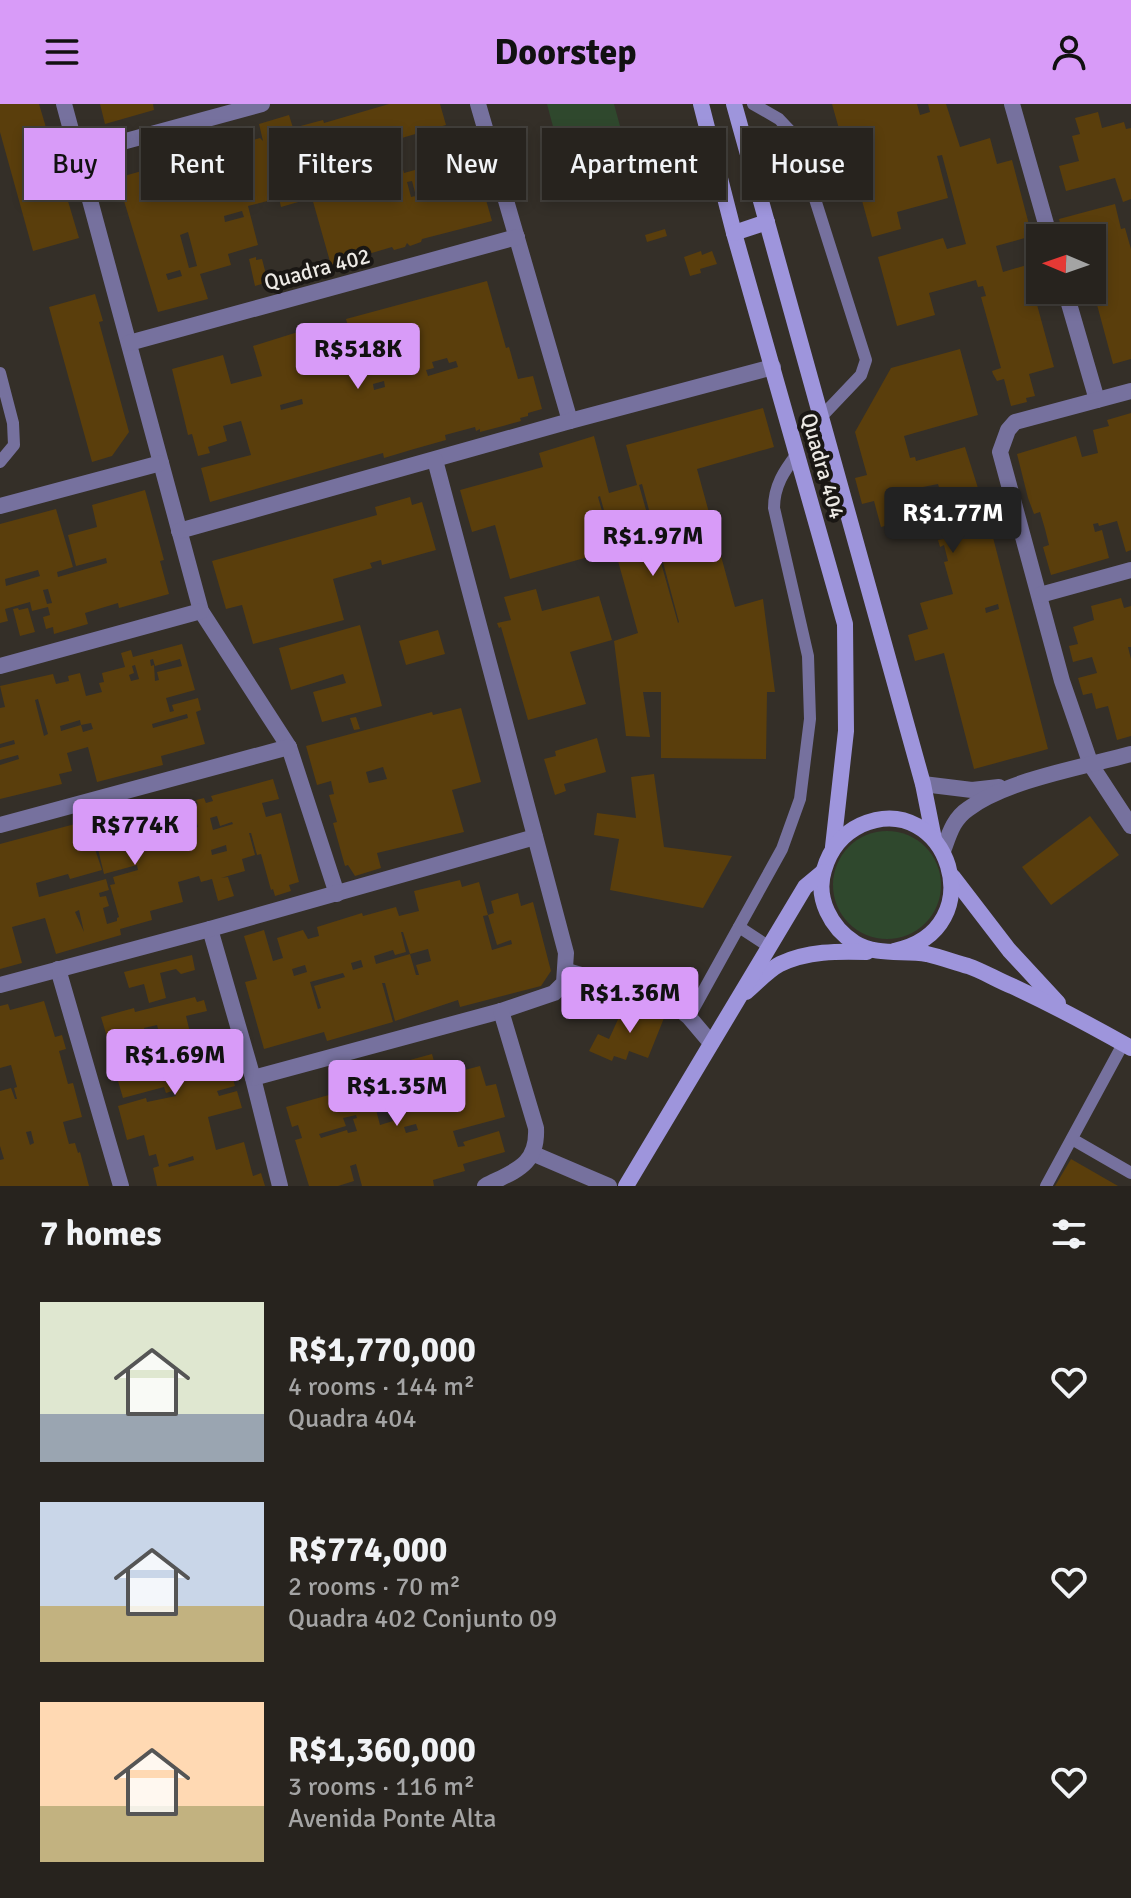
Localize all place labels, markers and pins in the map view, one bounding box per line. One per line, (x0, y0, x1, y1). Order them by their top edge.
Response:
pin: R$518K (293, 323, 423, 391)
pin: R$1.77M (879, 487, 1027, 555)
pin: R$1.97M (579, 510, 727, 578)
pin: R$774K (70, 799, 200, 867)
pin: R$1.36M (556, 967, 704, 1035)
pin: R$1.69M (101, 1029, 249, 1097)
pin: R$1.35M (323, 1060, 471, 1128)

